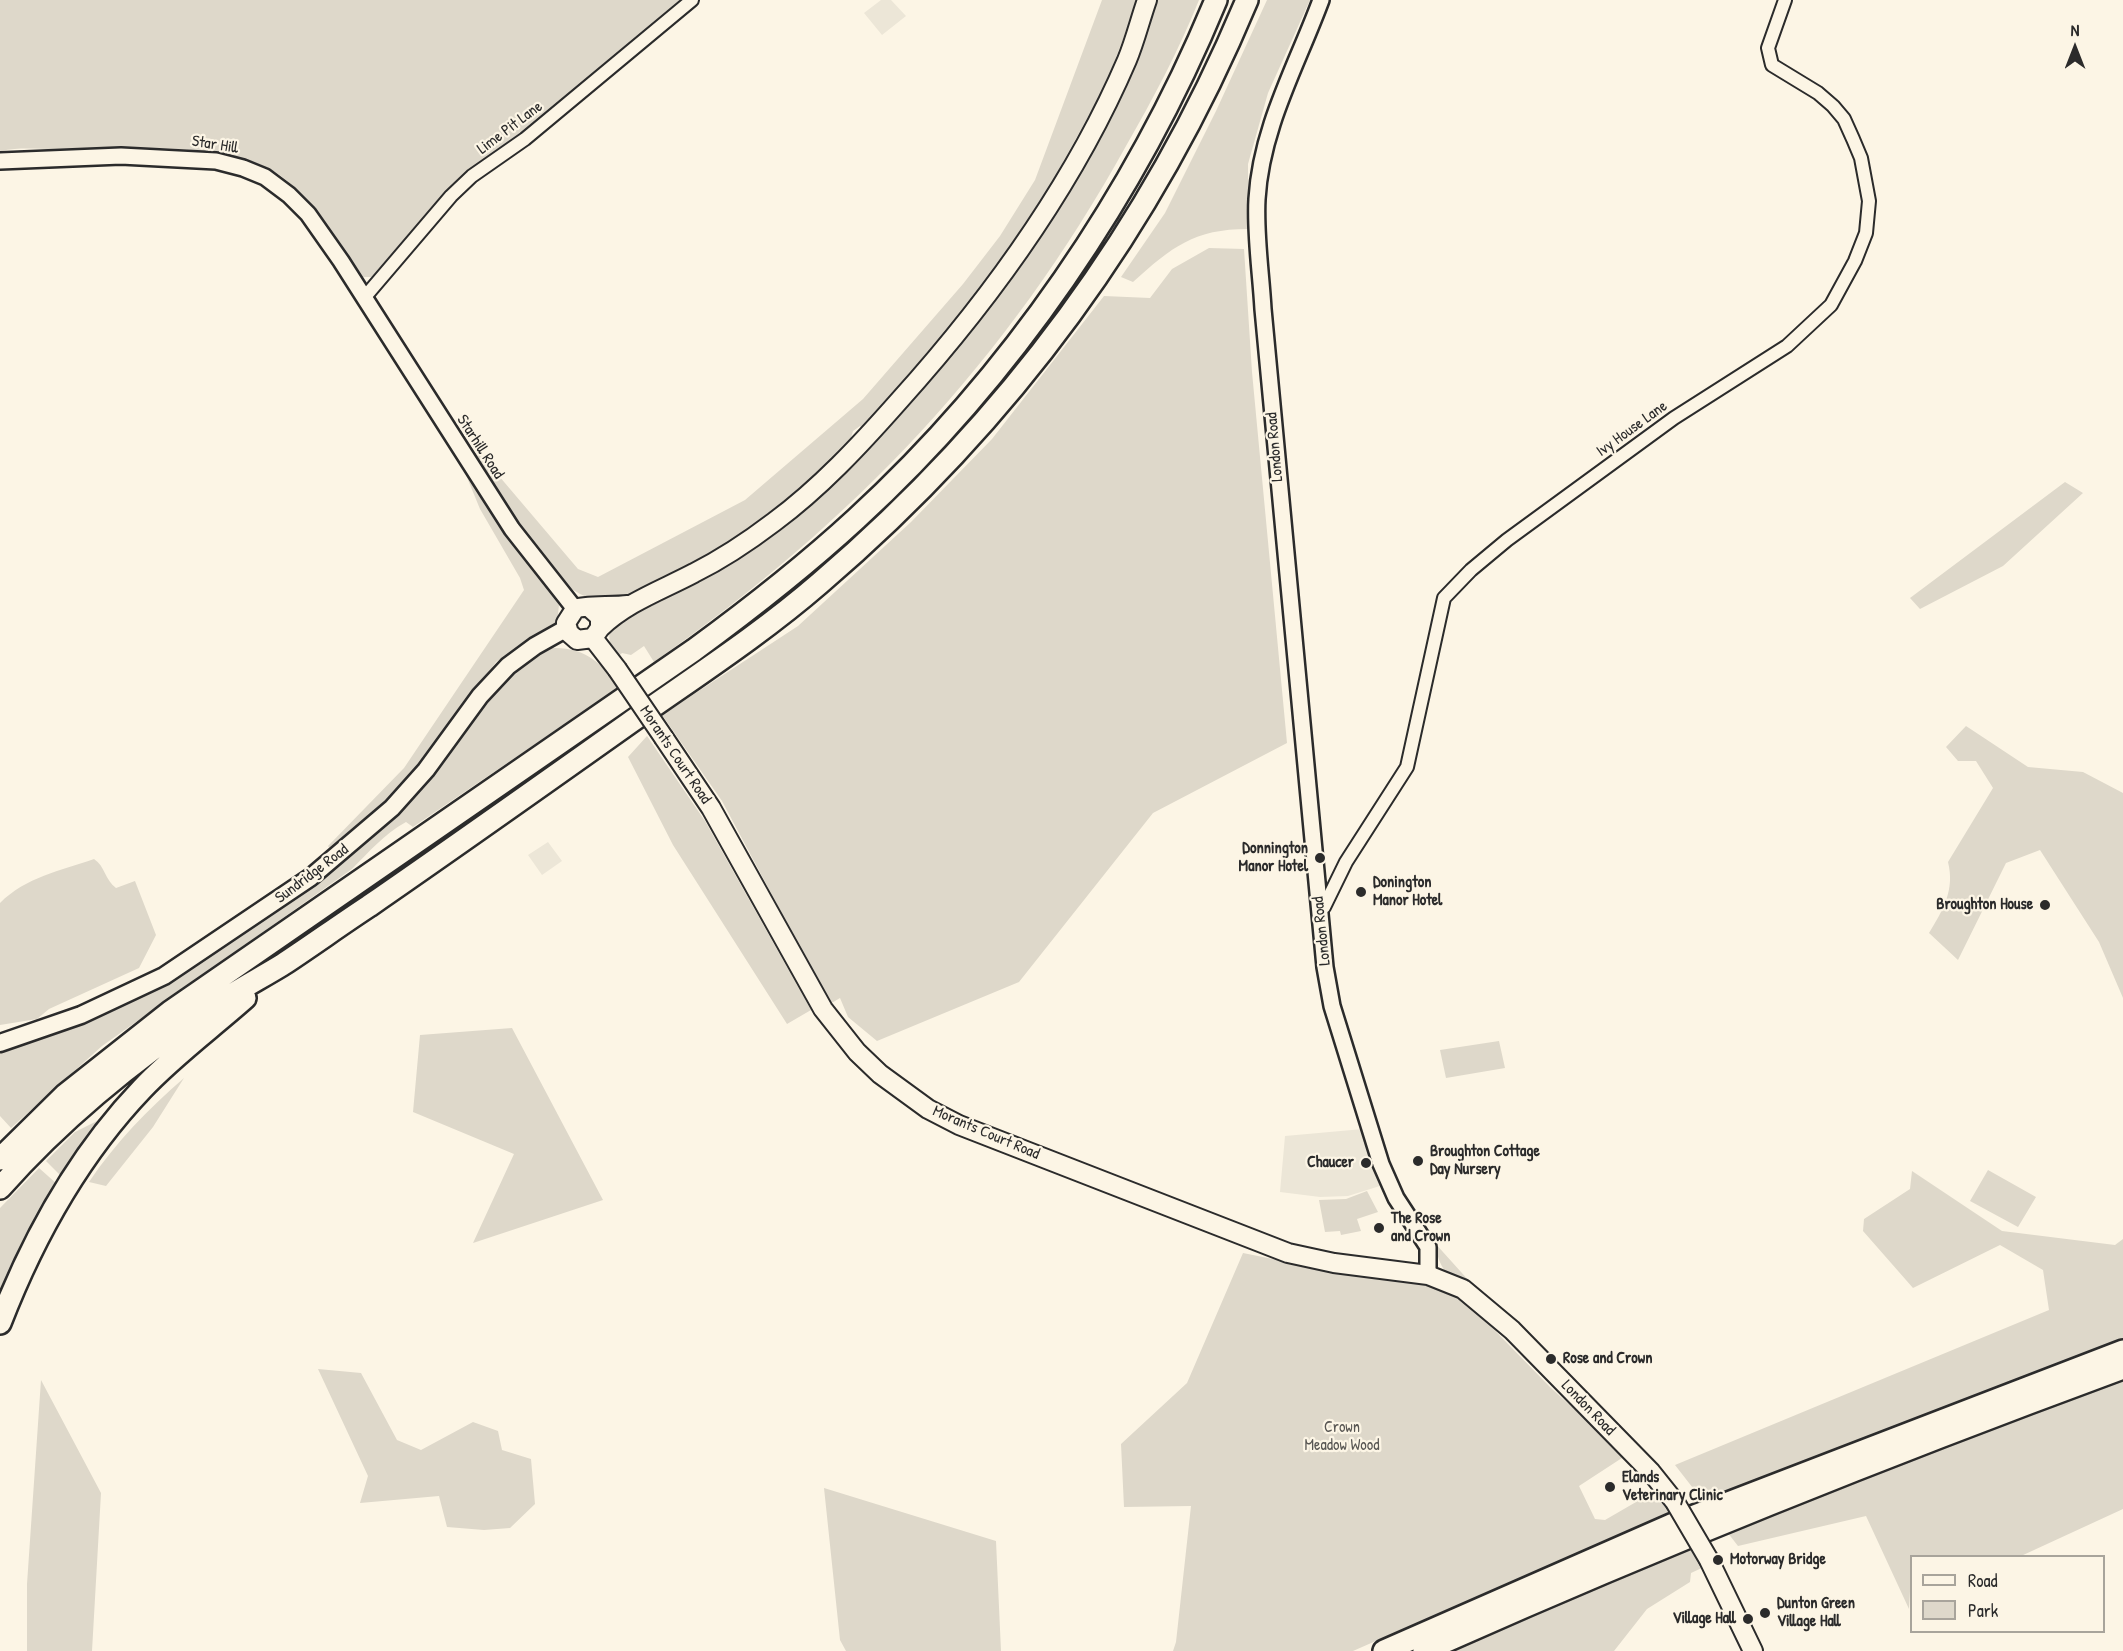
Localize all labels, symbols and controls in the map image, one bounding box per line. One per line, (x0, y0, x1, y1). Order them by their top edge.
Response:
north arrow (2045, 18, 2105, 78)
text: N (2071, 19, 2079, 41)
street label: Lime Pit Lane (474, 97, 546, 159)
street label: Star Hill (190, 132, 240, 158)
street label: Ivy House Lane (1593, 397, 1671, 461)
street label: Starhill Road (452, 411, 508, 483)
street label: London Road (1262, 412, 1288, 482)
street label: Morants Court Road (635, 702, 715, 808)
place label: Donnington Manor Hotel (1239, 839, 1308, 877)
street label: Sundridge Road (272, 840, 352, 908)
marker: Donnington Manor Hotel (1313, 851, 1327, 865)
place label: Donington Manor Hotel (1373, 873, 1442, 911)
marker: Donington Manor Hotel (1354, 885, 1368, 899)
street label: London Road (1309, 895, 1335, 967)
place label: Broughton House (1936, 895, 2033, 915)
marker: Broughton House (2038, 898, 2052, 912)
street label: Morants Court Road (930, 1102, 1042, 1164)
place label: Broughton Cottage Day Nursery (1430, 1142, 1540, 1180)
place label: Chaucer (1307, 1153, 1354, 1173)
marker: Broughton Cottage Day Nursery (1411, 1154, 1425, 1168)
marker: Chaucer (1359, 1156, 1373, 1170)
place label: The Rose and Crown (1391, 1209, 1450, 1247)
marker: The Rose and Crown (1372, 1221, 1386, 1235)
place label: Rose and Crown (1563, 1349, 1652, 1369)
marker: Rose and Crown (1544, 1352, 1558, 1366)
street label: London Road (1557, 1376, 1619, 1440)
park label: Crown Meadow Wood (1305, 1418, 1379, 1456)
place label: Elands Veterinary Clinic (1622, 1468, 1723, 1506)
marker: Elands Veterinary Clinic (1603, 1480, 1617, 1494)
place label: Motorway Bridge (1730, 1550, 1826, 1570)
marker: Motorway Bridge (1711, 1553, 1725, 1567)
legend (1910, 1555, 2105, 1633)
text: Road (1968, 1568, 1998, 1593)
place label: Dunton Green Village Hall (1777, 1594, 1855, 1632)
text: Park (1968, 1598, 1998, 1623)
marker: Dunton Green Village Hall (1758, 1606, 1772, 1620)
place label: Village Hall (1672, 1609, 1736, 1629)
marker: Village Hall (1741, 1612, 1755, 1626)

